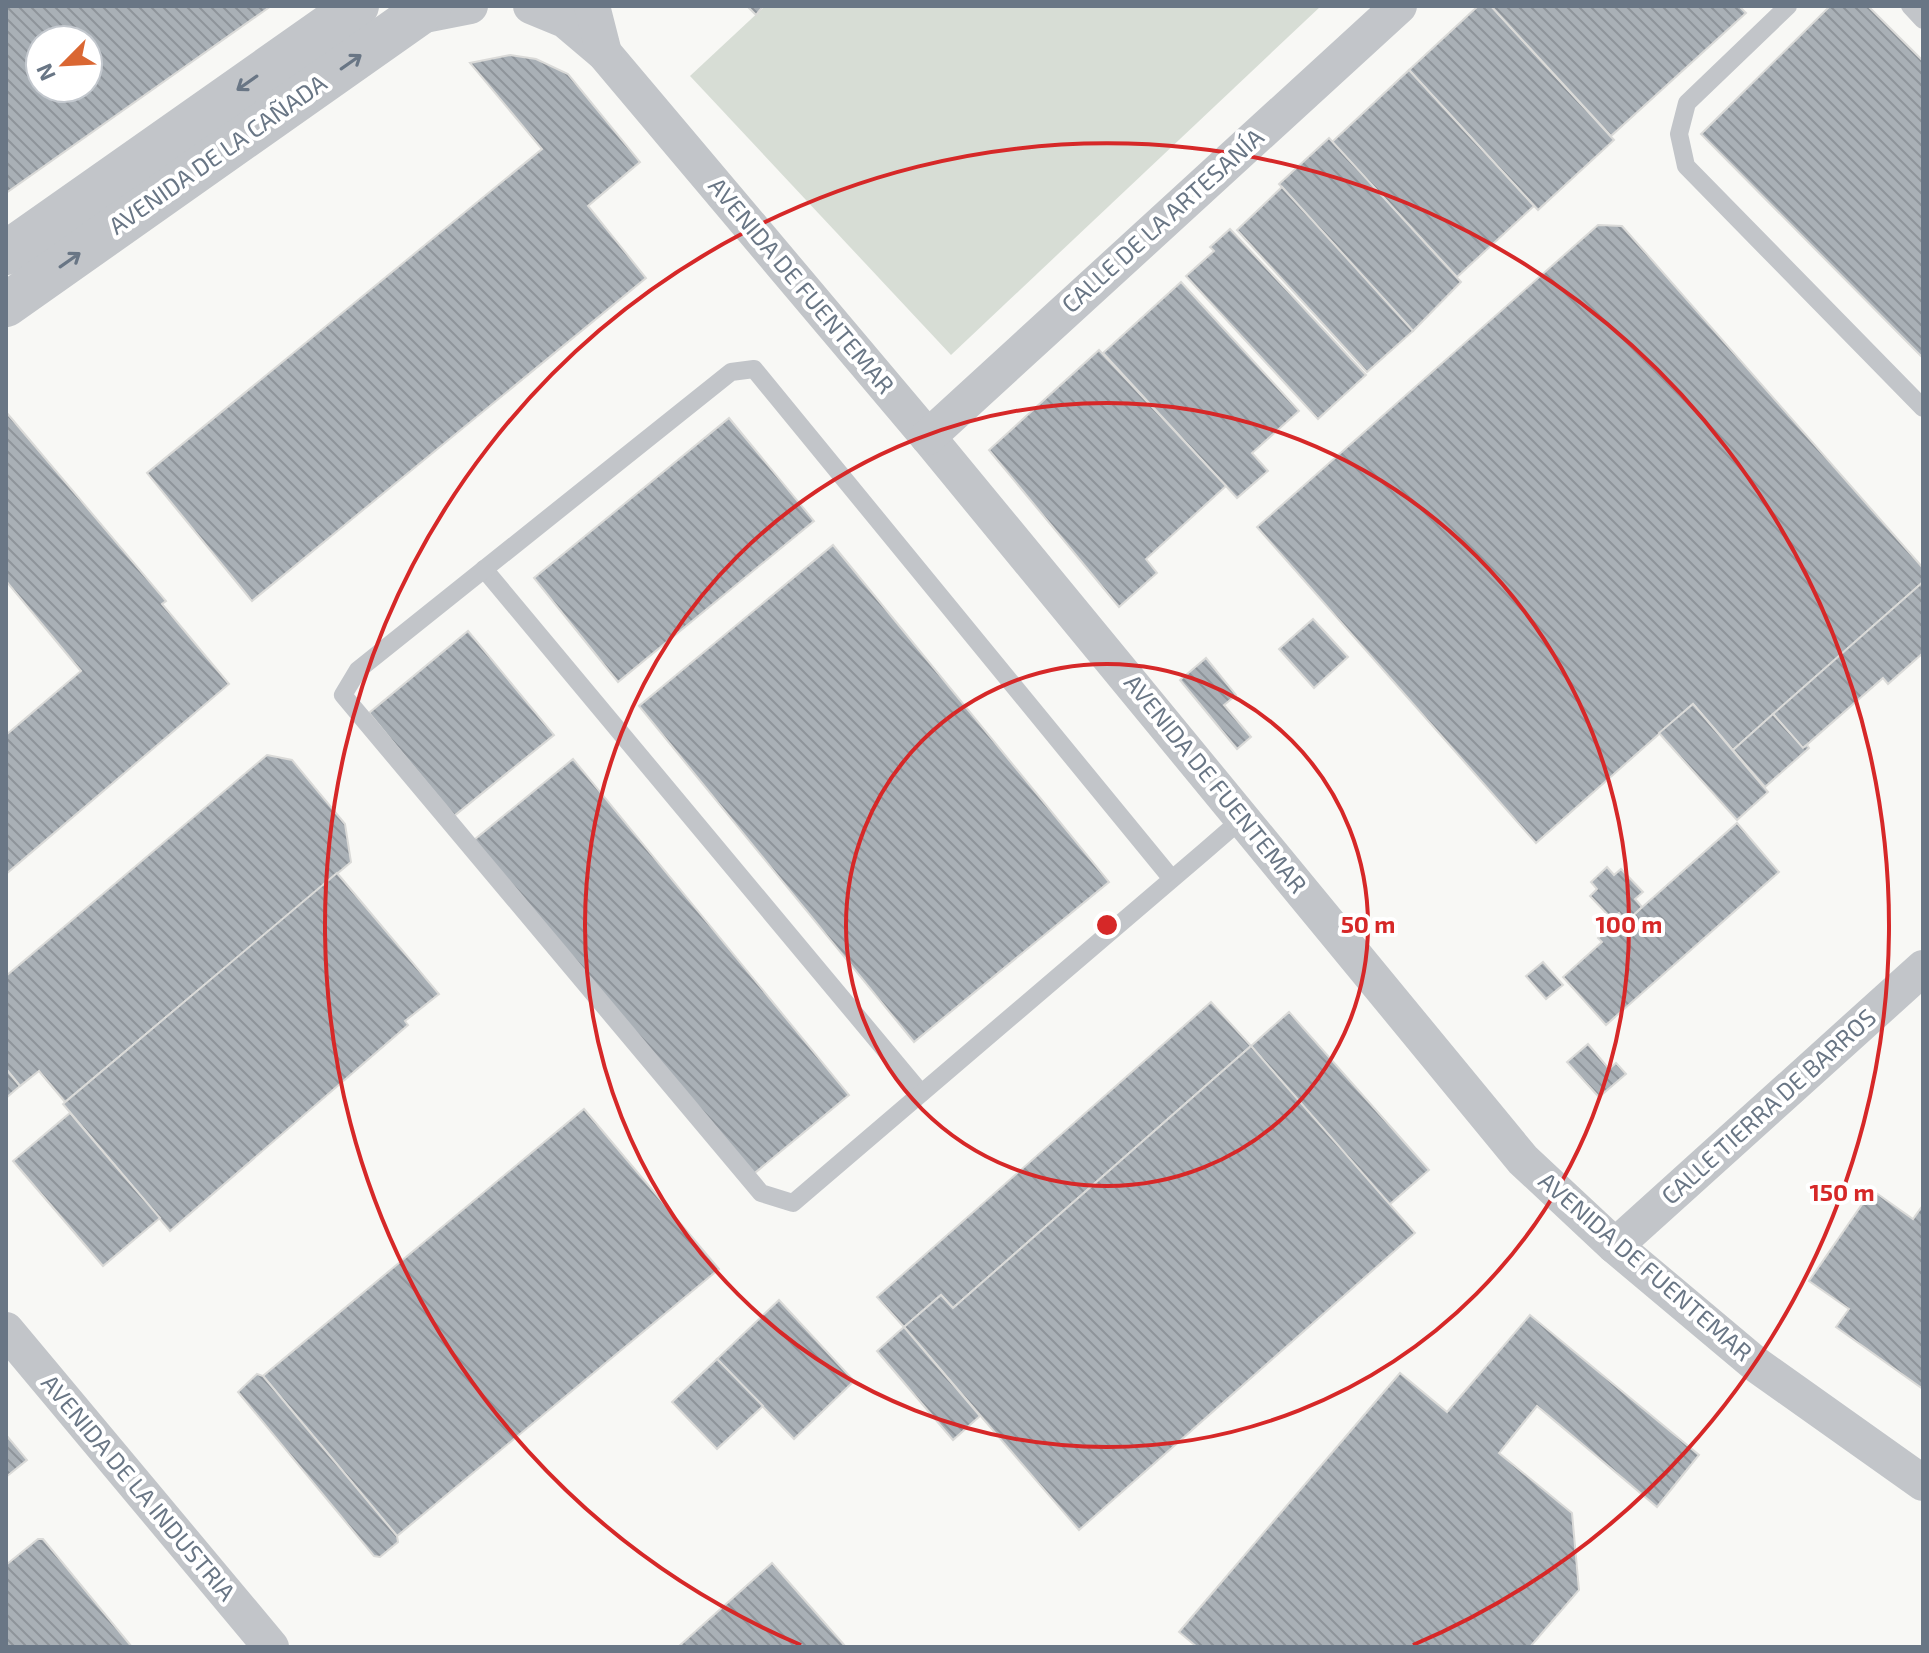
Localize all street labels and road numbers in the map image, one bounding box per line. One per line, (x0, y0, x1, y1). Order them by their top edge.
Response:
street label: AVENIDA DE LA CAÑADA (103, 68, 332, 240)
street label: CALLE DE LA ARTESANÍA (1055, 122, 1269, 318)
street label: AVENIDA DE FUENTEMAR (703, 171, 901, 399)
street label: AVENIDA DE FUENTEMAR (1119, 668, 1313, 898)
street label: CALLE TIERRA DE BARROS (1655, 1002, 1881, 1210)
street label: AVENIDA DE FUENTEMAR (1533, 1165, 1759, 1366)
street label: AVENIDA DE LA INDUSTRIA (36, 1368, 242, 1606)

